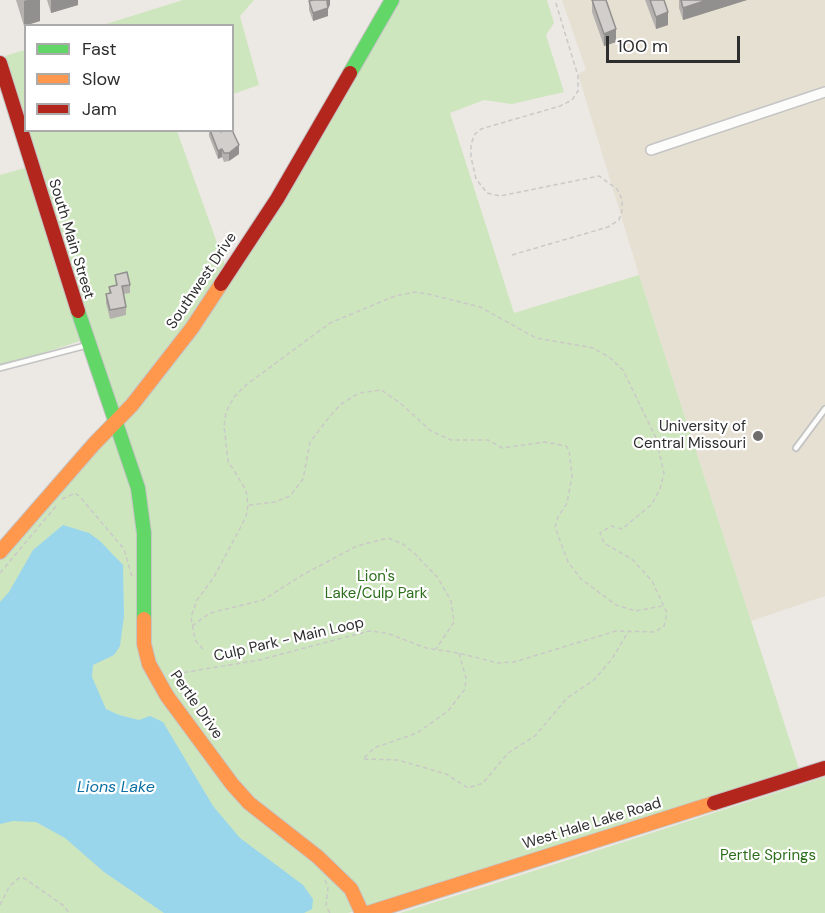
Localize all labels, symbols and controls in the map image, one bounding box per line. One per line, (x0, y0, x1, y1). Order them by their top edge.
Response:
legend (24, 24, 234, 132)
scale bar (609, 24, 742, 62)
text: 100 m (617, 34, 668, 58)
text: Fast (82, 37, 117, 61)
text: Slow (82, 67, 121, 91)
text: Jam (82, 97, 117, 121)
street label: South Main Street (44, 177, 98, 301)
street label: Southwest Drive (163, 229, 241, 333)
place label: University of Central Missouri (633, 418, 746, 453)
marker: University of Central Missouri (751, 429, 765, 443)
park label: Lion's Lake/Culp Park (325, 568, 427, 603)
street label: Culp Park - Main Loop (212, 614, 366, 666)
street label: Pertle Drive (166, 667, 226, 743)
water label: Lions Lake (77, 778, 155, 798)
street label: West Hale Lake Road (520, 794, 664, 854)
park label: Pertle Springs (720, 847, 816, 865)

